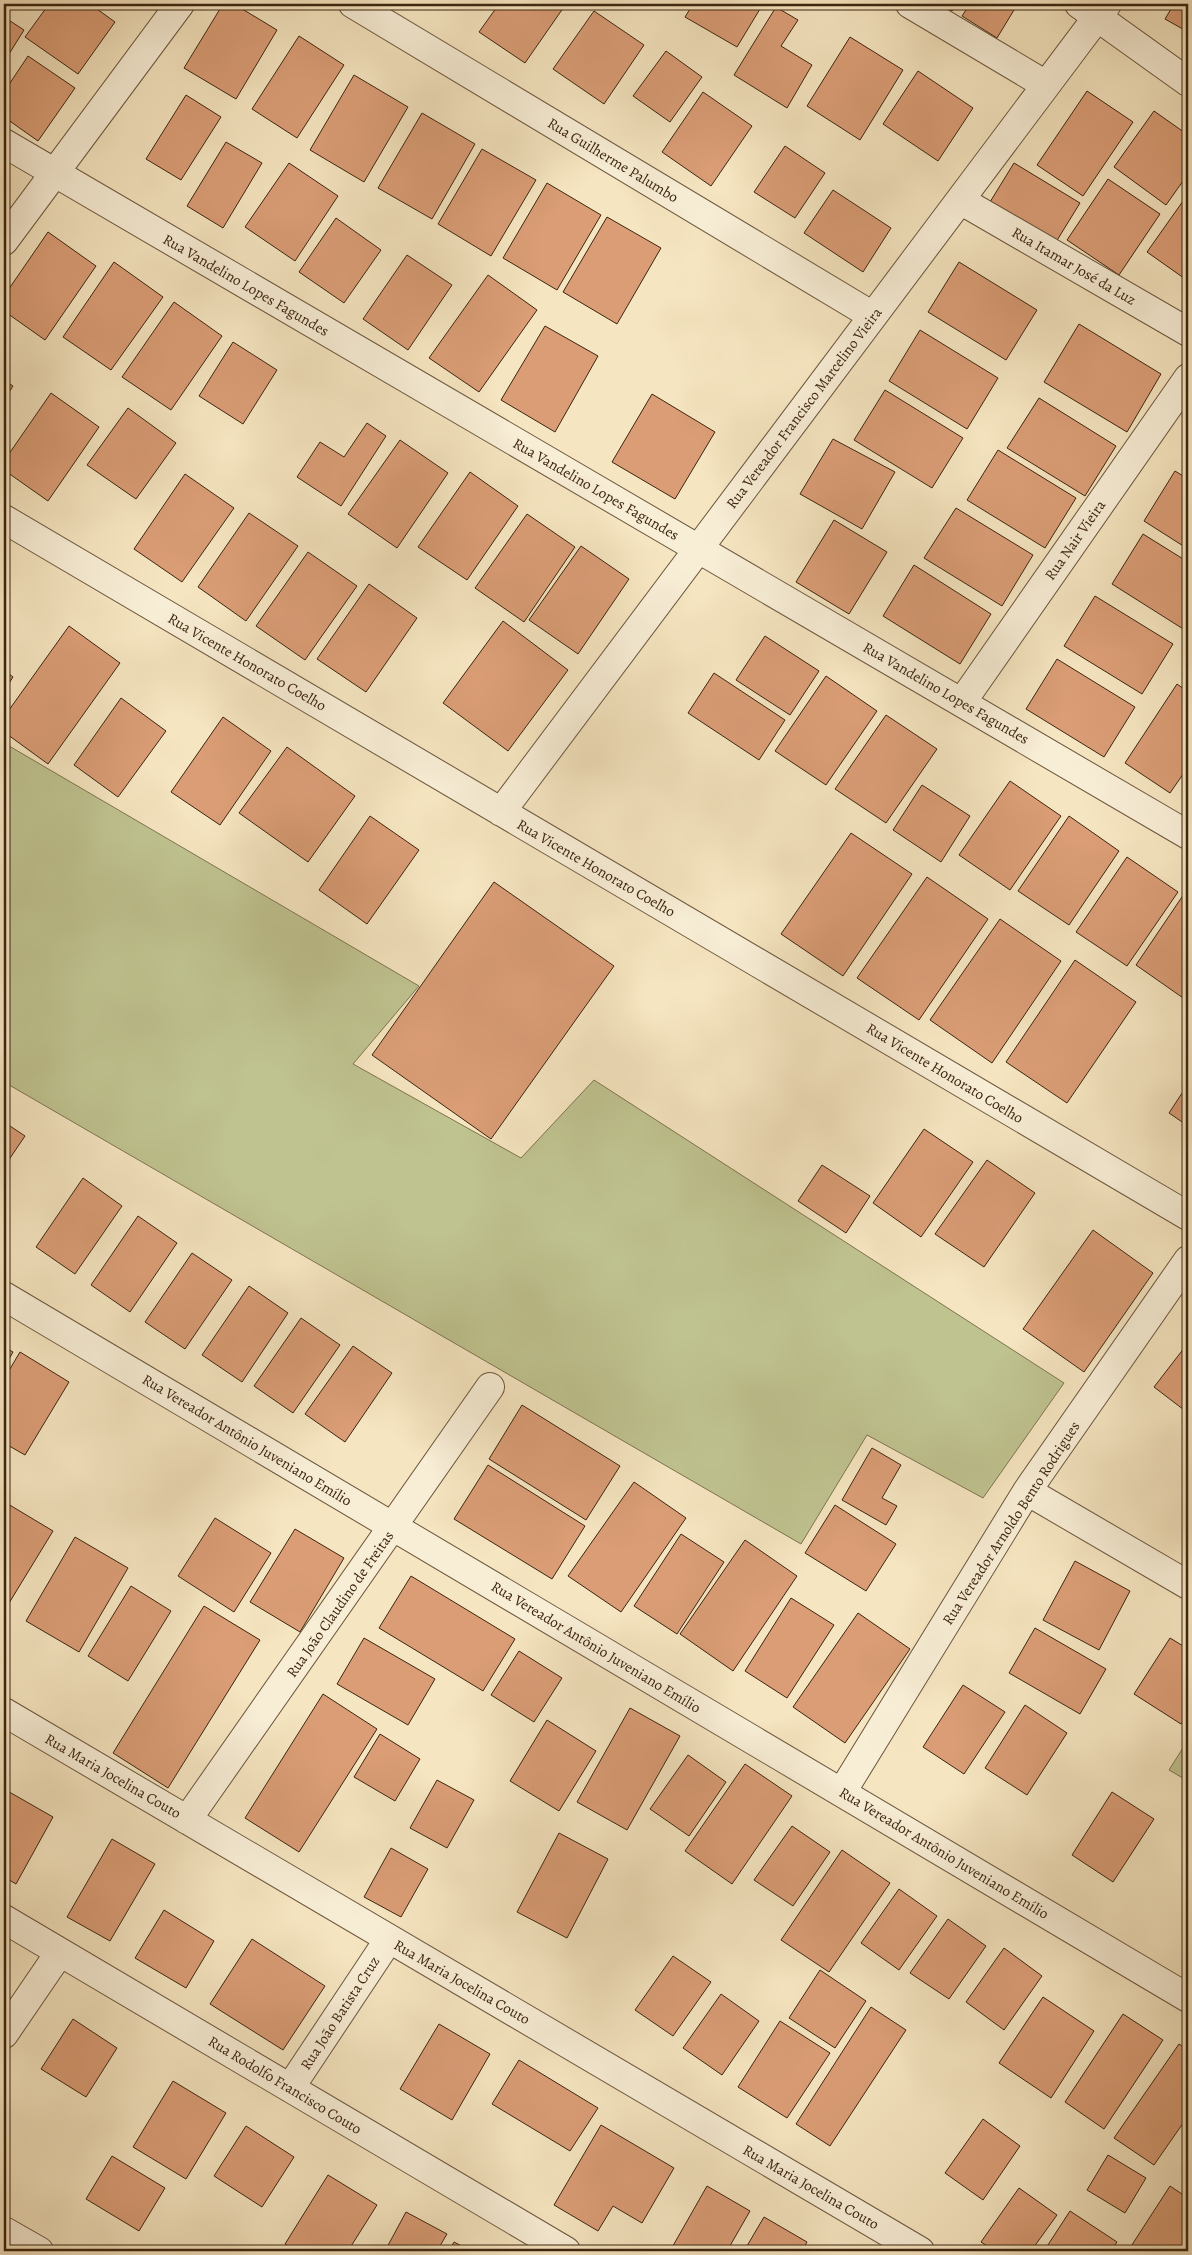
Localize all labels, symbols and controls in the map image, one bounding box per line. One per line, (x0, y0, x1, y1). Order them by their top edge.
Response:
street label: Rua Guilherme Palumbo (544, 113, 682, 207)
street label: Rua Itamar José da Luz (1008, 222, 1140, 310)
street label: Rua Vandelino Lopes Fagundes (159, 229, 333, 341)
street label: Rua Vereador Francisco Marcelino Vieira (722, 303, 886, 513)
street label: Rua Vandelino Lopes Fagundes (509, 433, 683, 545)
street label: Rua Nair Vieira (1040, 496, 1110, 584)
street label: Rua Vicente Honorato Coelho (164, 608, 330, 716)
street label: Rua Vandelino Lopes Fagundes (859, 637, 1033, 749)
street label: Rua Vicente Honorato Coelho (513, 814, 679, 922)
street label: Rua Vicente Honorato Coelho (863, 1018, 1027, 1128)
street label: Rua Vereador Antônio Juveniano Emílio (138, 1369, 356, 1511)
street label: Rua Vereador Arnoldo Bento Rodrigues (938, 1417, 1084, 1629)
street label: Rua João Claudino de Freitas (282, 1527, 398, 1681)
street label: Rua Vereador Antônio Juveniano Emílio (487, 1576, 705, 1718)
street label: Rua Maria Jocelina Couto (41, 1729, 185, 1823)
street label: Rua Vereador Antônio Juveniano Emílio (835, 1782, 1053, 1924)
street label: Rua Maria Jocelina Couto (390, 1935, 534, 2029)
street label: Rua João Batista Cruz (296, 1952, 384, 2074)
street label: Rua Rodolfo Francisco Couto (205, 2031, 365, 2139)
street label: Rua Maria Jocelina Couto (739, 2140, 883, 2234)

